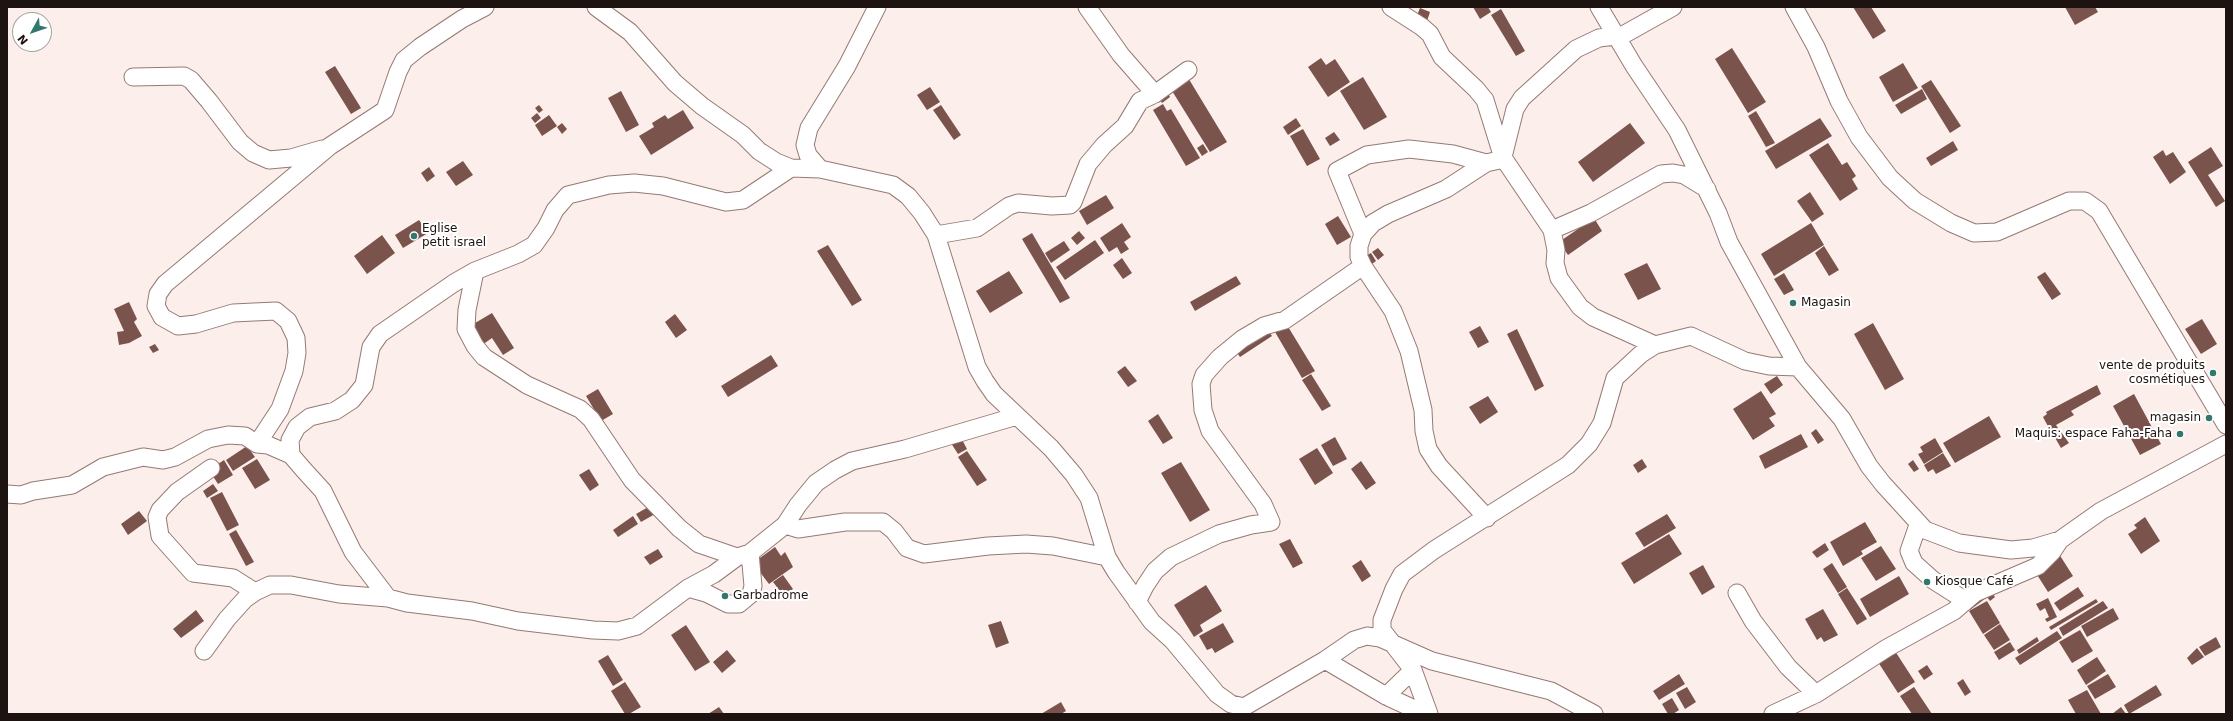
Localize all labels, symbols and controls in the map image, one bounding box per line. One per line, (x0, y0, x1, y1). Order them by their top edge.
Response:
north arrow (12, 12, 52, 52)
text: N (15, 32, 31, 47)
place label: Eglise petit israel (422, 222, 486, 250)
marker: Eglise petit israel (409, 231, 419, 241)
place label: Magasin (1801, 296, 1851, 310)
marker: Magasin (1788, 298, 1798, 308)
place label: vente de produits cosmétiques (2099, 359, 2205, 387)
marker: vente de produits cosmétiques (2208, 368, 2218, 378)
place label: magasin (2150, 411, 2201, 425)
marker: magasin (2204, 413, 2214, 423)
place label: Maquis: espace Faha-Faha (2015, 427, 2172, 441)
marker: Maquis: espace Faha-Faha (2175, 429, 2185, 439)
place label: Kiosque Café (1935, 575, 2014, 589)
marker: Kiosque Café (1922, 577, 1932, 587)
place label: Garbadrome (733, 589, 808, 603)
marker: Garbadrome (720, 591, 730, 601)

